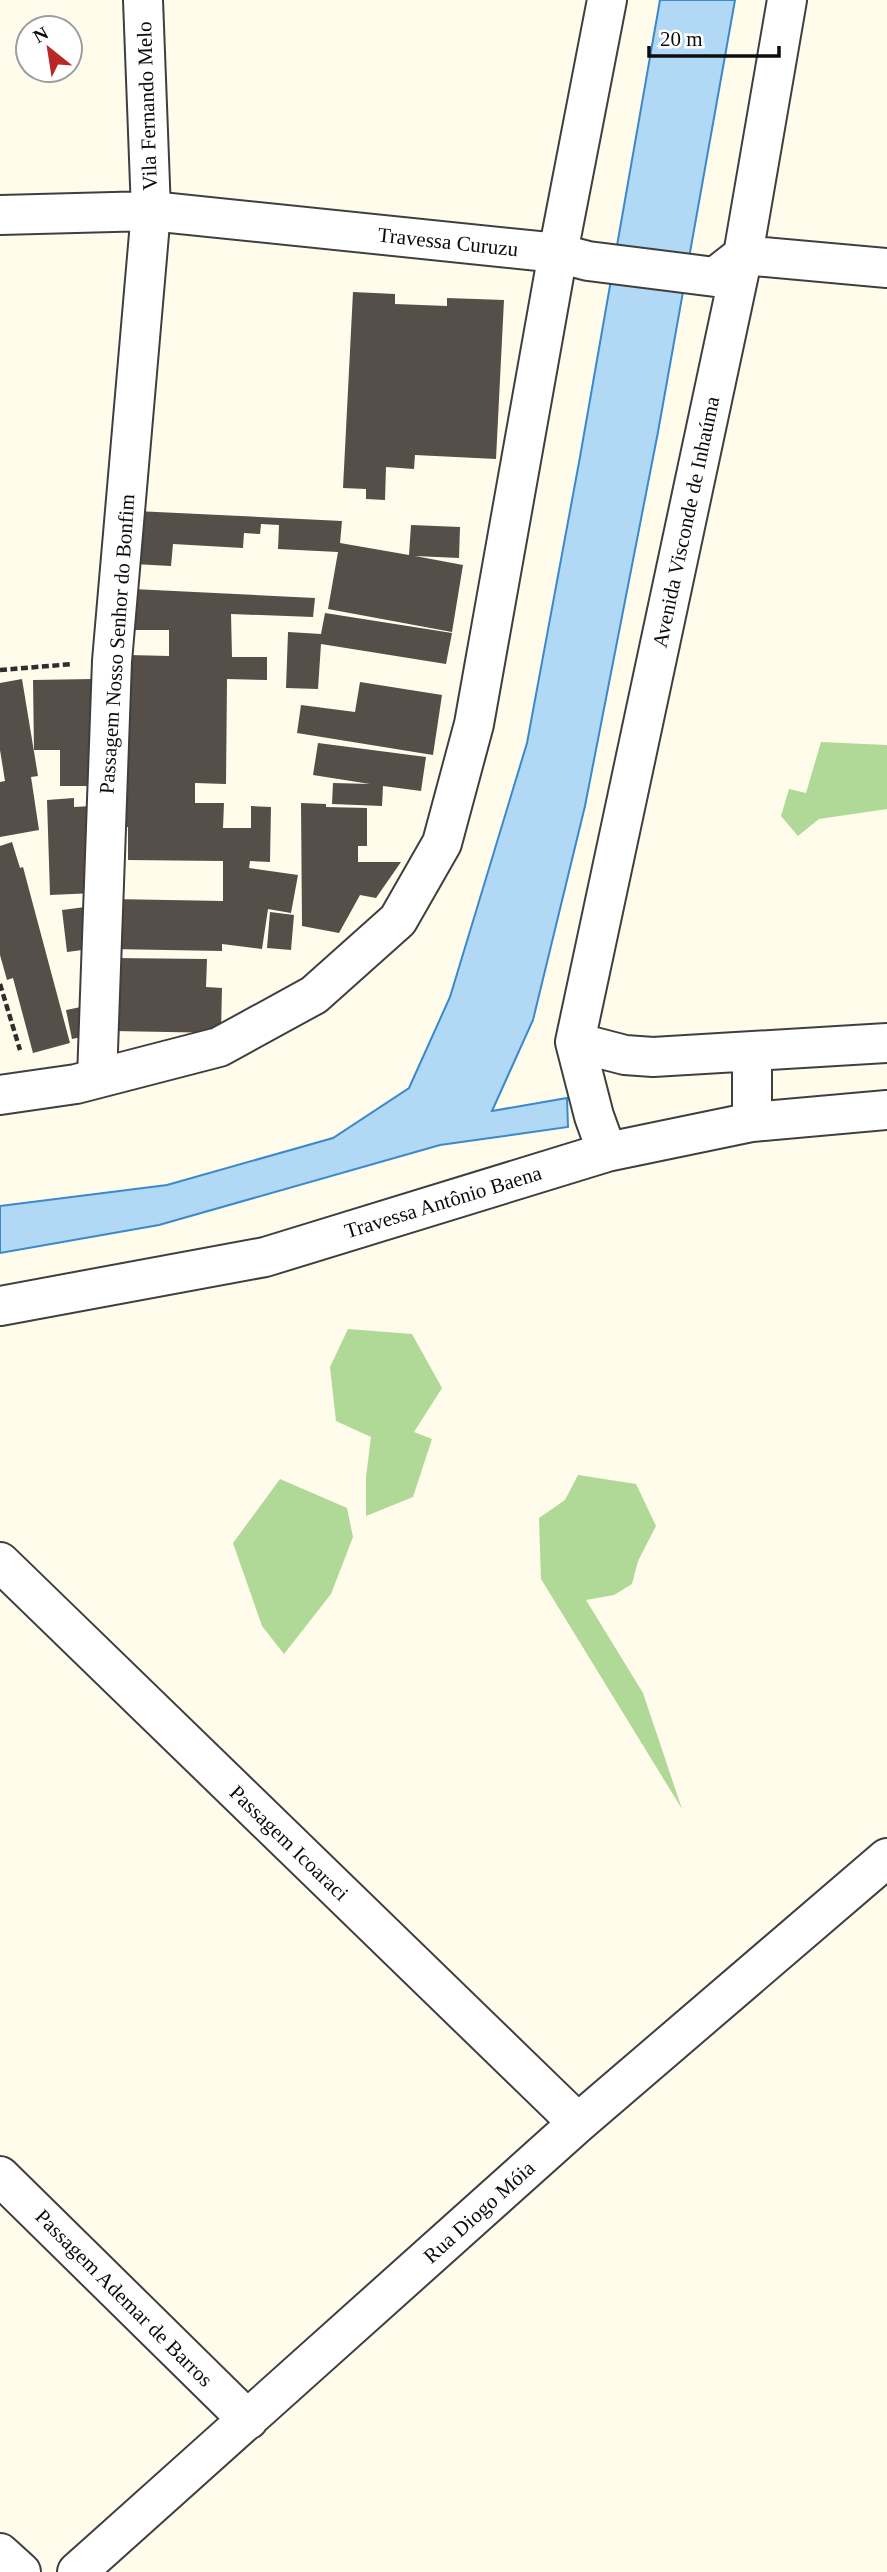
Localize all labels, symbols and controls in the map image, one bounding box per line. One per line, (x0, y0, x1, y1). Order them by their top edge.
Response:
north arrow (14, 14, 84, 84)
scale bar (649, 14, 778, 58)
street label: Vila Fernando Melo (132, 21, 162, 191)
text: N (30, 22, 52, 47)
text: 20 m (660, 27, 703, 51)
street label: Travessa Curuzu (377, 223, 520, 261)
street label: Avenida Visconde de Inhaúma (648, 393, 725, 650)
street label: Passagem Nosso Senhor do Bonfim (95, 493, 139, 795)
street label: Travessa Antônio Baena (342, 1160, 545, 1243)
street label: Passagem Icoaraci (225, 1780, 353, 1906)
street label: Rua Diogo Móia (419, 2155, 540, 2268)
street label: Passagem Ademar de Barros (30, 2204, 218, 2392)

